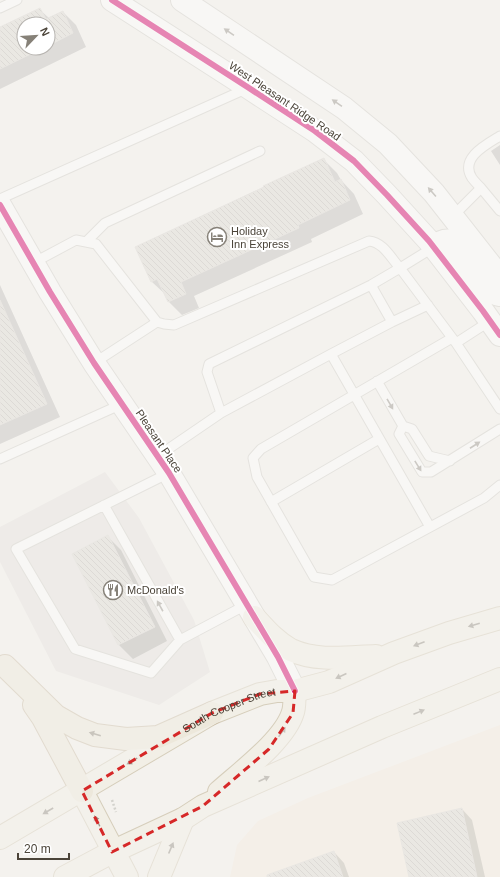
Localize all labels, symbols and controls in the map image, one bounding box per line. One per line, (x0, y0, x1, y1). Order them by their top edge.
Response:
north arrow (16, 16, 56, 56)
text: N (38, 26, 52, 38)
one-way arrow (223, 28, 235, 35)
street label: West Pleasant Ridge Road (227, 59, 343, 143)
one-way arrow (332, 100, 343, 107)
one-way arrow (428, 186, 437, 197)
place label: Holiday Inn Express (231, 225, 290, 250)
hotel icon: Holiday Inn Express (206, 226, 228, 248)
one-way arrow (387, 398, 394, 410)
street label: Pleasant Place (134, 407, 184, 475)
one-way arrow (470, 441, 480, 449)
one-way arrow (415, 460, 422, 472)
restaurant icon: McDonald's (102, 579, 124, 601)
place label: McDonald's (127, 584, 185, 596)
one-way arrow (157, 600, 164, 612)
one-way arrow (468, 622, 480, 628)
one-way arrow (413, 641, 425, 647)
one-way arrow (335, 673, 347, 679)
street label: South Cooper Street (180, 685, 276, 735)
one-way arrow (413, 709, 424, 715)
one-way arrow (278, 726, 286, 737)
one-way arrow (88, 731, 100, 737)
one-way arrow (126, 757, 138, 764)
one-way arrow (259, 776, 270, 782)
one-way arrow (42, 807, 54, 814)
one-way arrow (94, 816, 100, 827)
scale bar (18, 835, 69, 861)
text: 20 m (24, 842, 51, 856)
one-way arrow (168, 842, 174, 854)

